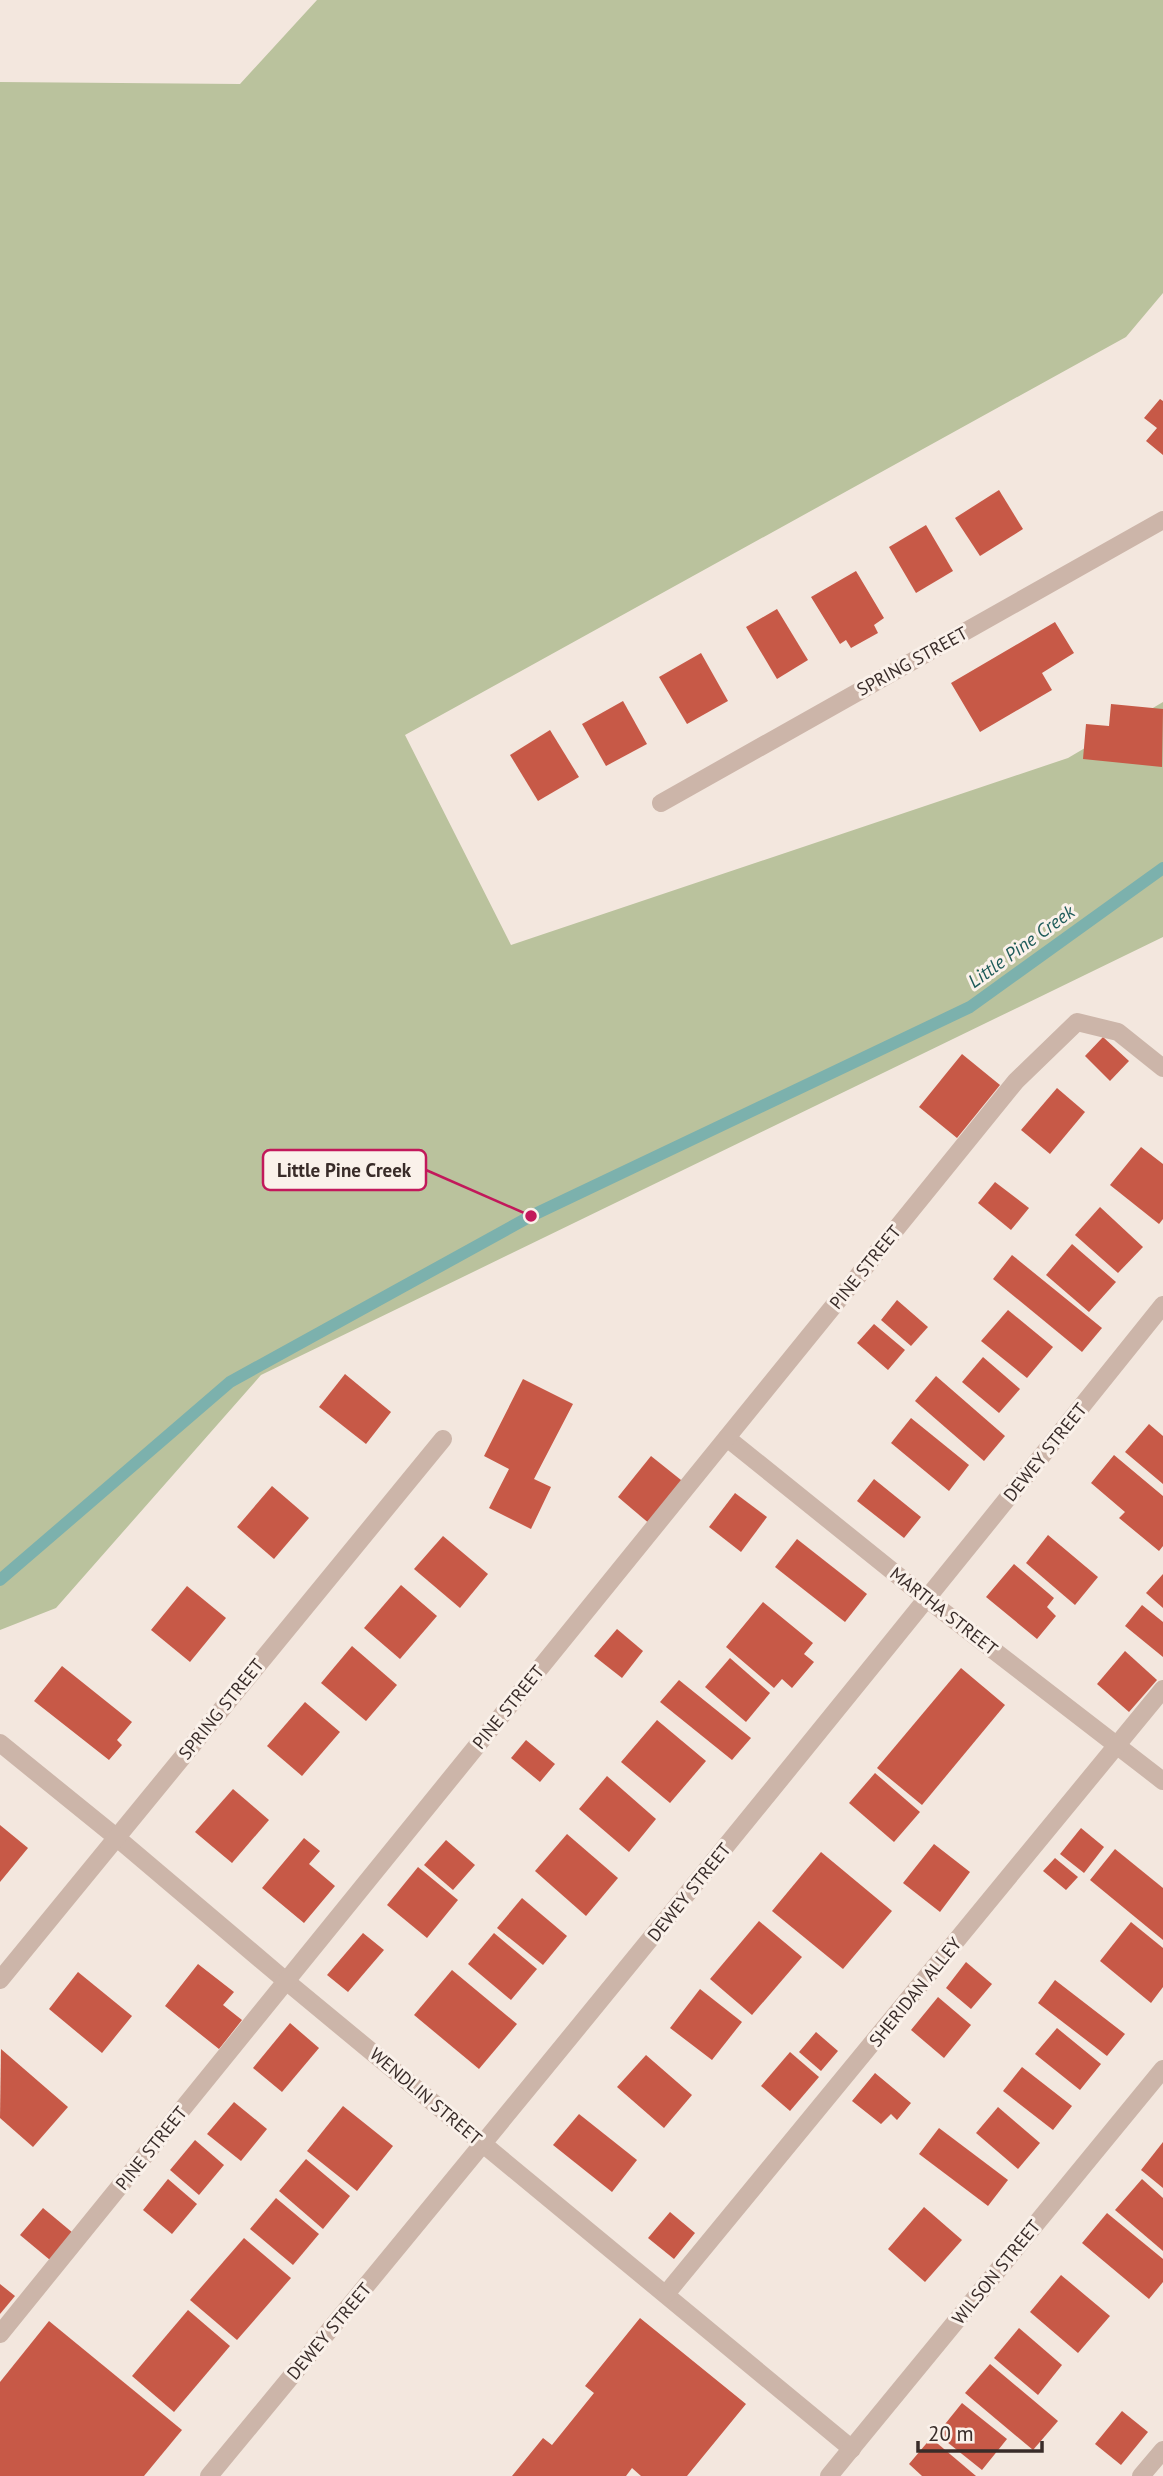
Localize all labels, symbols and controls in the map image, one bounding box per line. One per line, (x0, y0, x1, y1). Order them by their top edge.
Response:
street label: SPRING STREET (853, 621, 971, 701)
water label: Little Pine Creek (963, 898, 1080, 993)
callout: Little Pine Creek (263, 1150, 426, 1190)
text: Little Pine Creek (277, 1158, 412, 1182)
street label: PINE STREET (824, 1220, 906, 1314)
street label: DEWEY STREET (998, 1398, 1092, 1506)
street label: MARTHA STREET (885, 1562, 1003, 1660)
street label: SPRING STREET (173, 1654, 269, 1764)
street label: PINE STREET (467, 1660, 549, 1754)
street label: DEWEY STREET (642, 1838, 736, 1946)
street label: SHERIDAN ALLEY (864, 1933, 966, 2051)
street label: WENDLIN STREET (365, 2042, 487, 2150)
street label: PINE STREET (110, 2101, 192, 2195)
street label: WILSON STREET (947, 2215, 1045, 2329)
street label: DEWEY STREET (282, 2278, 376, 2384)
scale bar (918, 2410, 1042, 2454)
text: 20 m (928, 2420, 974, 2447)

